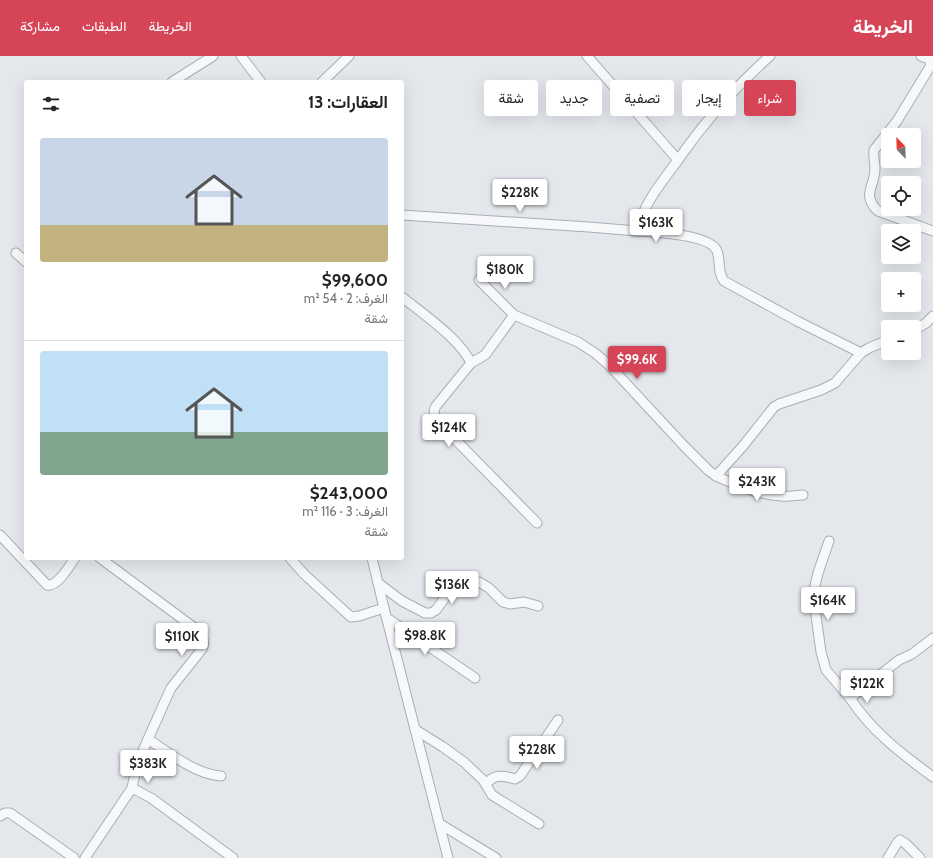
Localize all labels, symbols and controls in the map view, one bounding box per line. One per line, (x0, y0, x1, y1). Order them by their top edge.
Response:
text: الخريطة (853, 15, 913, 38)
text: مشاركة (20, 17, 60, 35)
text: الطبقات (82, 17, 126, 35)
text: الخريطة (148, 17, 192, 35)
chip: شقة (484, 80, 538, 116)
chip: جديد (546, 80, 602, 116)
chip: تصفية (610, 80, 674, 116)
chip: إيجار (682, 80, 736, 116)
chip: شراء (744, 80, 796, 116)
text: العقارات: 13 (308, 92, 388, 112)
icon: filters (40, 93, 62, 115)
north arrow (881, 128, 921, 168)
map controls (881, 128, 921, 360)
icon: home (178, 164, 250, 236)
button: locate (881, 176, 921, 216)
pin: $228K (492, 179, 548, 213)
text: $228K (501, 184, 539, 200)
pin: $163K (628, 209, 684, 243)
text: $163K (639, 214, 673, 230)
button: layers (881, 224, 921, 264)
pin: $180K (477, 256, 533, 290)
text: $180K (486, 261, 524, 277)
text: $99,600 (322, 270, 388, 290)
button: + (881, 272, 921, 312)
text: الغرف: 2 · 54 m² (304, 290, 388, 306)
text: شقة (365, 310, 388, 326)
button: − (881, 320, 921, 360)
pin: $99.6K (604, 346, 670, 380)
text: $99.6K (617, 351, 657, 367)
icon: home (178, 377, 250, 449)
pin: $124K (421, 414, 477, 448)
text: $124K (431, 419, 467, 435)
pin: $243K (729, 468, 785, 502)
text: $243K (738, 473, 776, 489)
text: $243,000 (310, 483, 388, 503)
text: الغرف: 3 · 116 m² (302, 503, 388, 519)
text: شقة (365, 523, 388, 539)
pin: $136K (424, 571, 480, 605)
text: $136K (435, 576, 469, 592)
pin: $164K (800, 587, 856, 621)
text: $164K (810, 592, 846, 608)
pin: $98.8K (392, 622, 458, 656)
pin: $110K (154, 623, 210, 657)
text: $98.8K (404, 627, 446, 643)
text: $110K (165, 628, 199, 644)
pin: $122K (839, 670, 895, 704)
text: $122K (850, 675, 884, 691)
pin: $228K (509, 736, 565, 770)
text: $228K (518, 741, 556, 757)
pin: $383K (120, 750, 176, 784)
text: $383K (129, 755, 167, 771)

